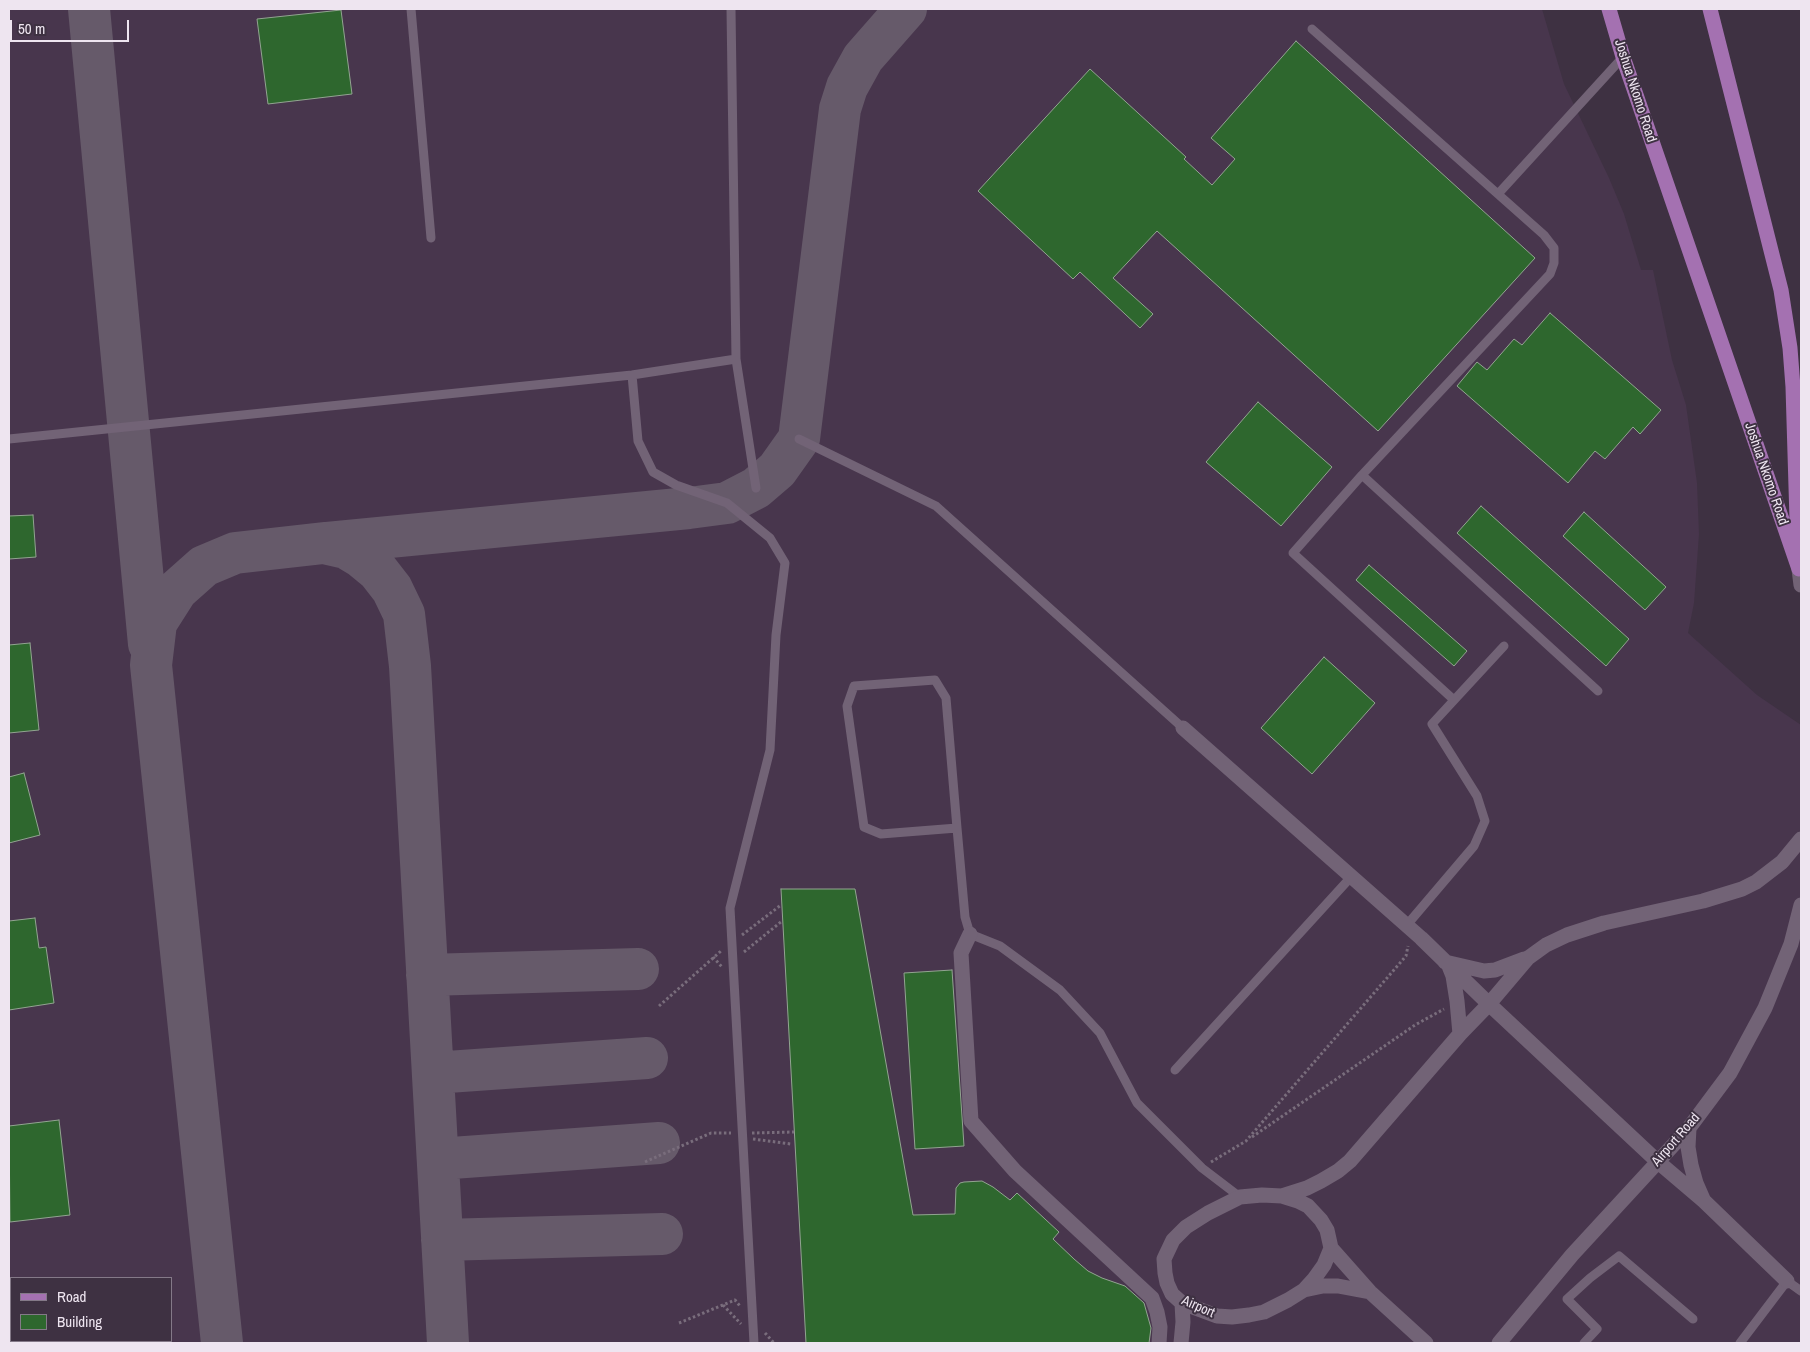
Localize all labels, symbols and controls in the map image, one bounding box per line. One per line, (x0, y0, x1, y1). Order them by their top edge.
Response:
scale bar (12, 10, 131, 42)
text: 50 m (18, 18, 45, 39)
street label: Joshua Nkomo Road (1610, 37, 1660, 145)
street label: Joshua Nkomo Road (1741, 421, 1791, 527)
street label: Airport Road (1648, 1110, 1704, 1170)
legend (10, 1277, 172, 1342)
text: Road (57, 1286, 86, 1307)
street label: Airport (1179, 1292, 1217, 1322)
text: Building (57, 1311, 102, 1332)

